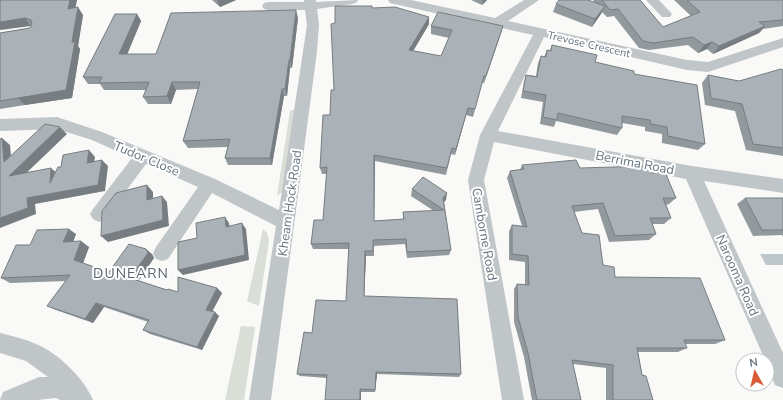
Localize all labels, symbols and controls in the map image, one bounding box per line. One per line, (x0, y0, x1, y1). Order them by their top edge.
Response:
street label: Trevose Crescent (546, 28, 632, 61)
street label: Tudor Close (111, 137, 182, 181)
street label: Berrima Road (594, 147, 676, 179)
street label: Kheam Hock Road (274, 149, 306, 257)
street label: Camborne Road (467, 186, 501, 282)
street label: Narooma Road (711, 232, 763, 319)
district label: DUNEARN (93, 264, 169, 283)
north arrow (735, 352, 775, 392)
text: N (749, 355, 759, 371)

